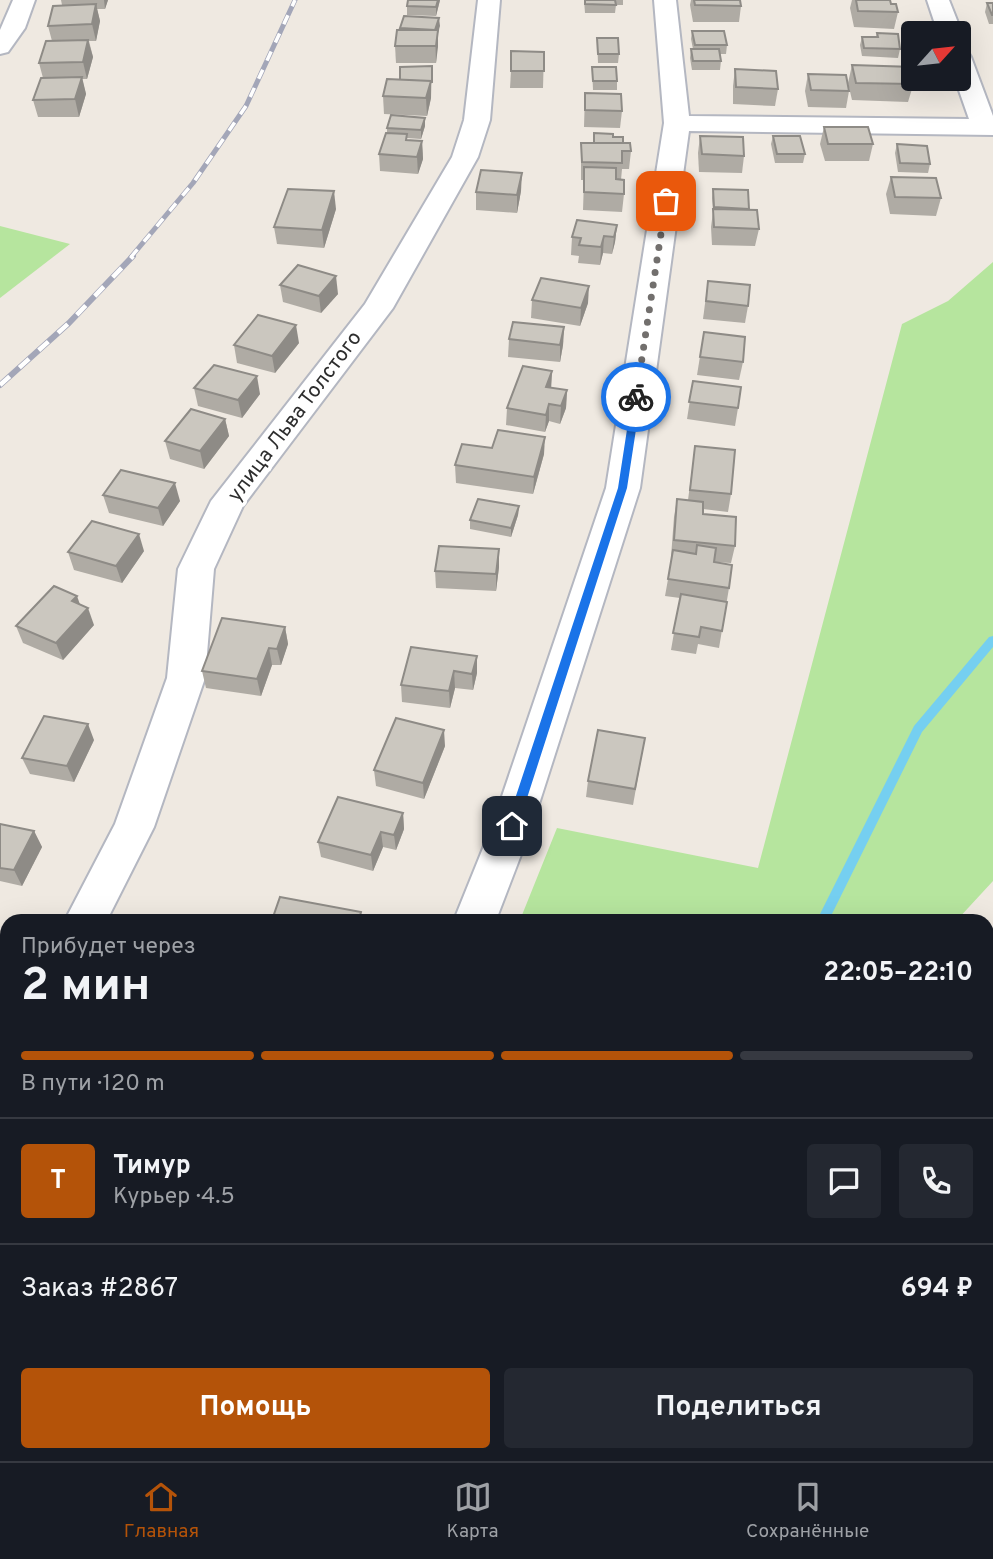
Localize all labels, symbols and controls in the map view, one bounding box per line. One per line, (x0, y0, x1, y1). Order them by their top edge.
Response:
north arrow (901, 21, 971, 91)
map controls (901, 21, 971, 91)
pin (636, 171, 696, 231)
icon: bag (647, 182, 685, 220)
street label: улица Льва Толстого (222, 326, 368, 508)
courier (601, 362, 671, 432)
icon: bike (617, 378, 655, 416)
pin (482, 796, 542, 856)
icon: home (493, 807, 531, 845)
text: Прибудет через (21, 933, 196, 962)
text: 22:05–22:10 (823, 957, 973, 990)
text: 2 мин (21, 958, 150, 1017)
text: В пути · 120 m (21, 1070, 165, 1099)
button: chat (807, 1144, 881, 1218)
button: phone (899, 1144, 973, 1218)
text: Тимур (113, 1150, 191, 1183)
text: Т (50, 1165, 66, 1198)
text: Курьер · 4.5 (113, 1183, 235, 1212)
text: Заказ #2867 (21, 1273, 178, 1306)
text: 694 ₽ (901, 1273, 973, 1306)
button: Помощь (21, 1368, 490, 1448)
button: Поделиться (504, 1368, 973, 1448)
tab: Главная (124, 1478, 199, 1544)
tab: Карта (447, 1478, 499, 1544)
tab: Сохранённые (746, 1478, 869, 1544)

